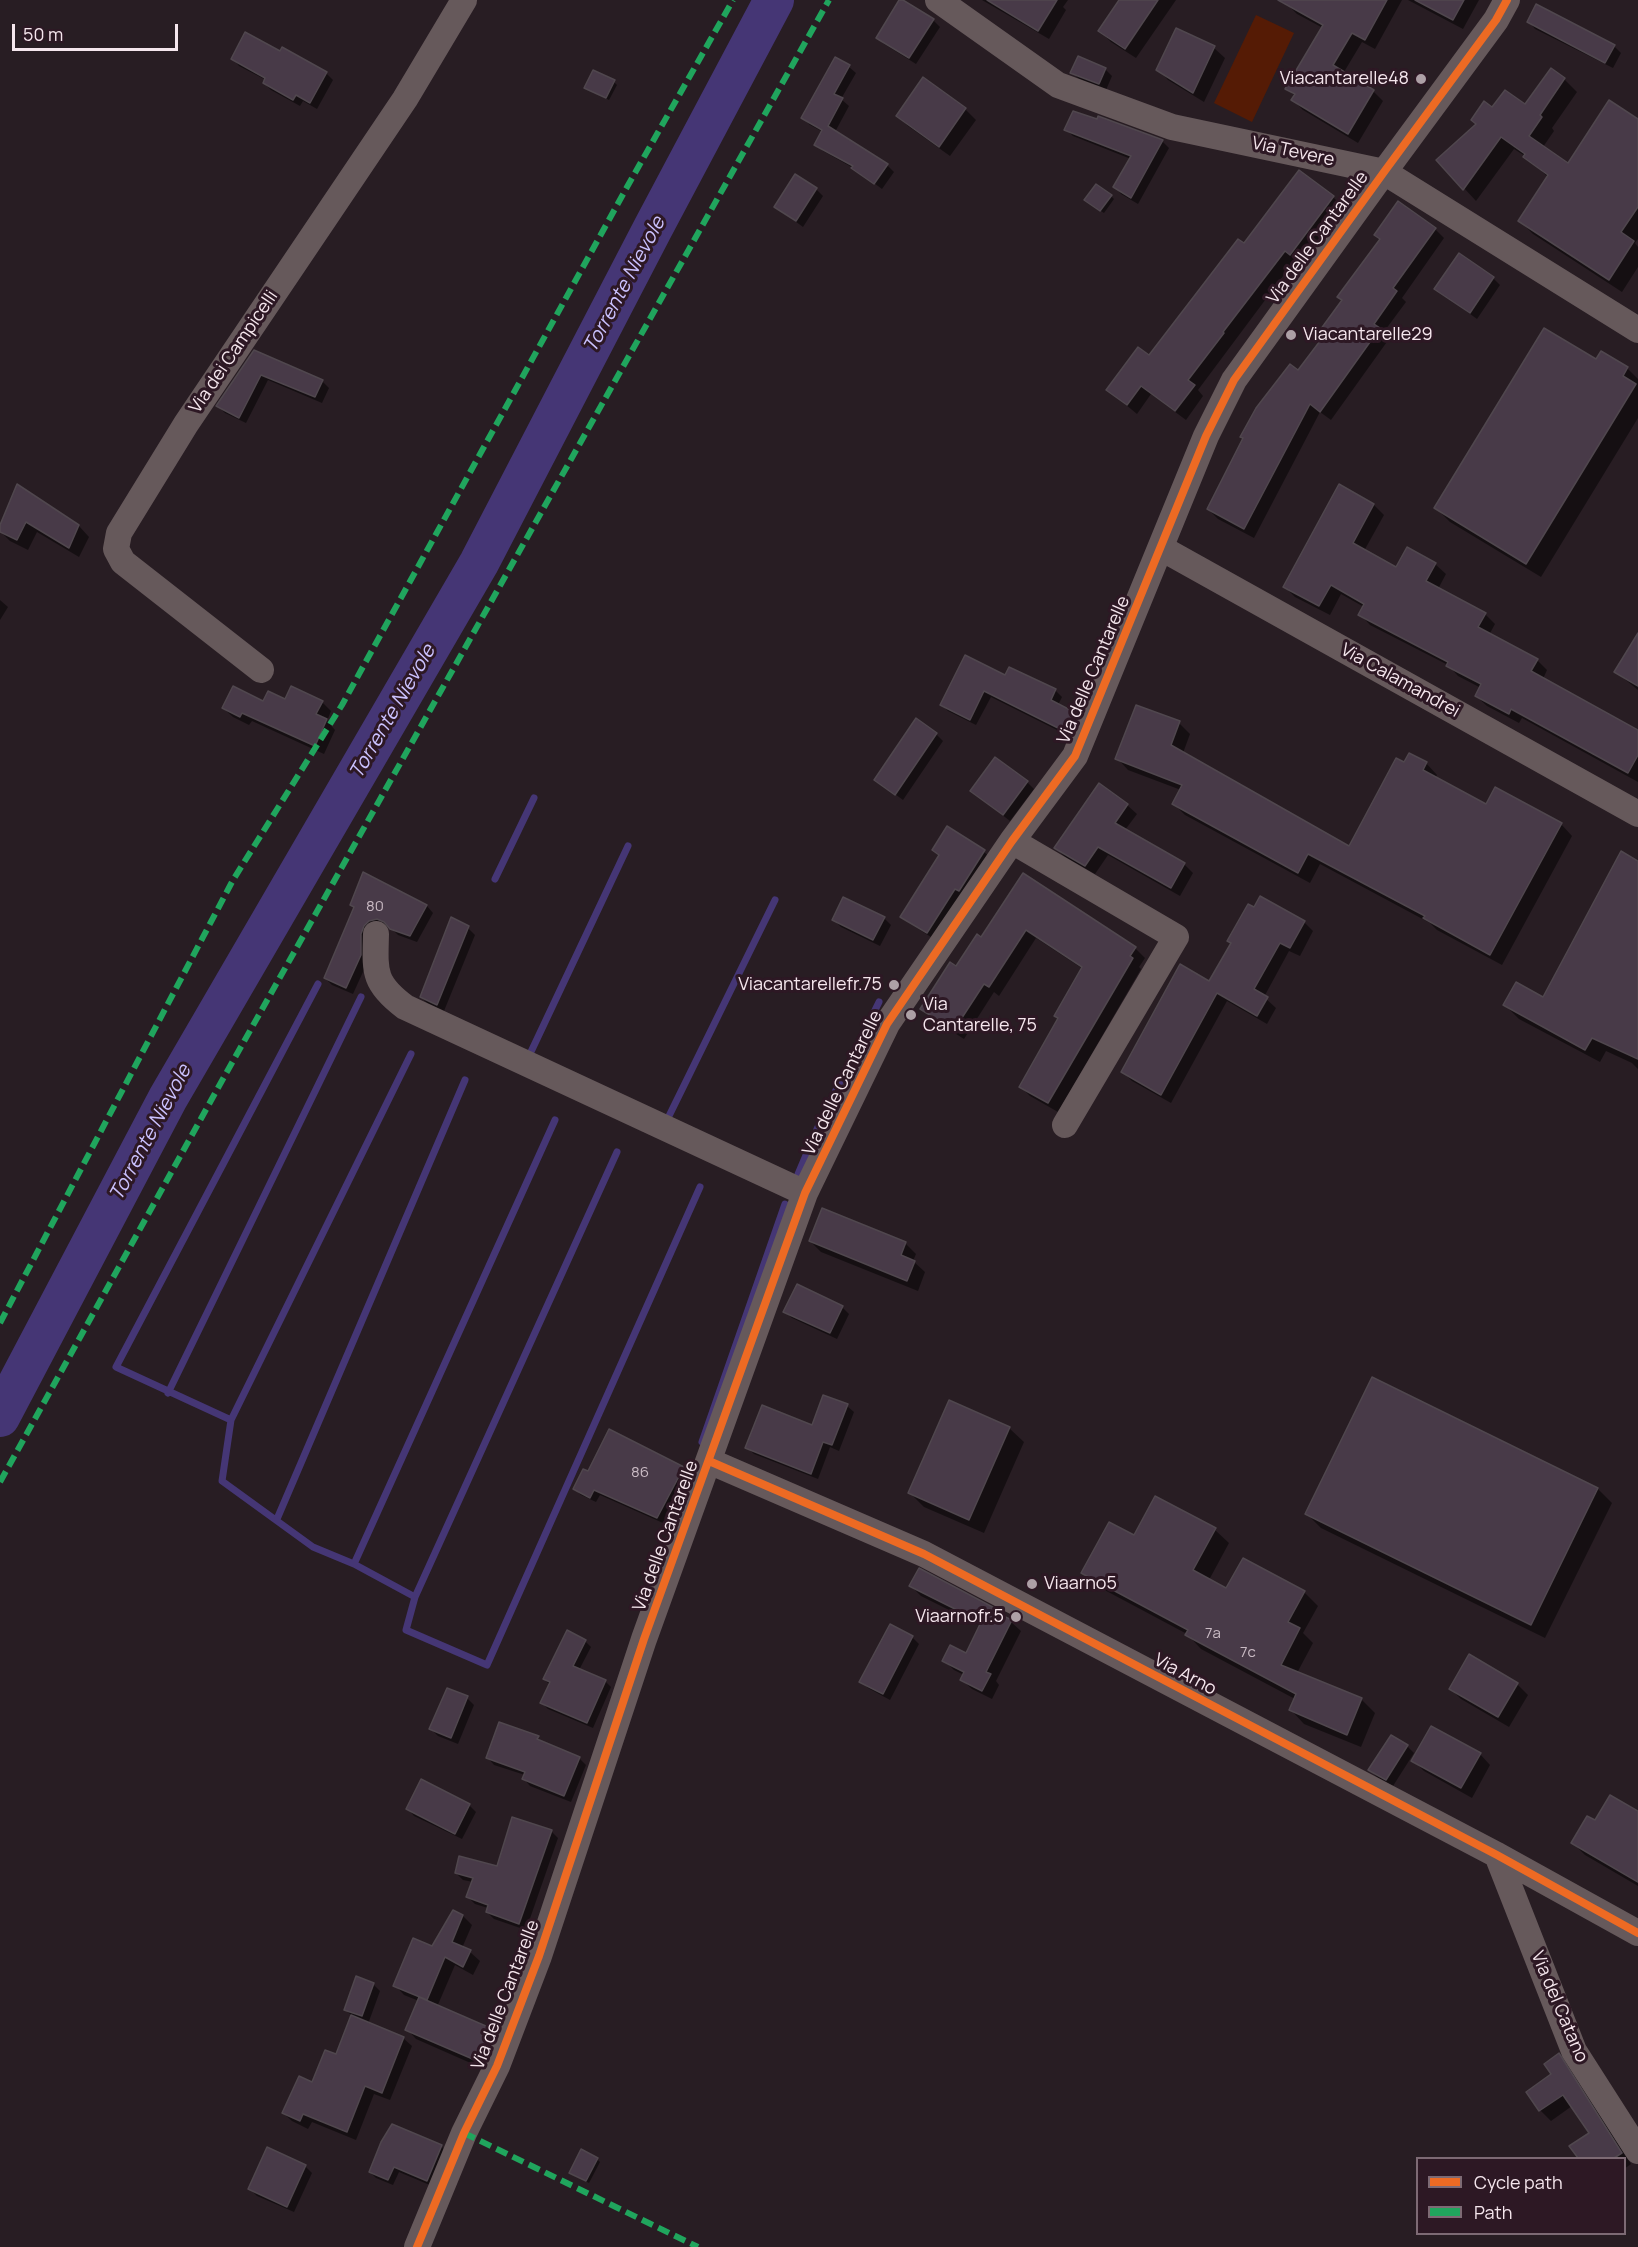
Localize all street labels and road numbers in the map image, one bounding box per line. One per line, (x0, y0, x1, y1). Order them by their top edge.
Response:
street label: Via Tevere (1250, 133, 1336, 171)
street label: Via delle Cantarelle (1263, 168, 1373, 308)
street label: Via dei Campicelli (185, 287, 283, 417)
street label: Via delle Cantarelle (1053, 593, 1135, 747)
street label: Via Calamandrei (1337, 639, 1463, 723)
street label: Via delle Cantarelle (799, 1007, 887, 1159)
street label: Via delle Cantarelle (629, 1458, 703, 1614)
street label: Via Arno (1150, 1650, 1220, 1700)
street label: Via delle Cantarelle (468, 1917, 544, 2073)
street label: Via del Catano (1526, 1948, 1592, 2066)

